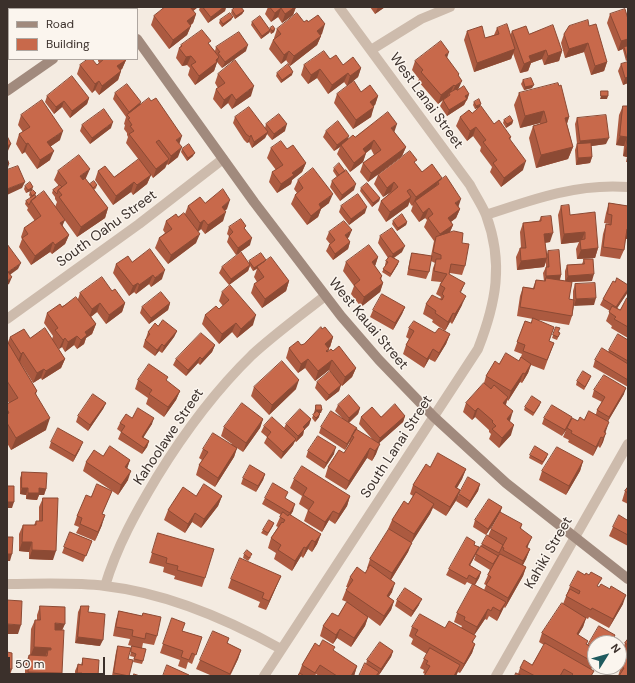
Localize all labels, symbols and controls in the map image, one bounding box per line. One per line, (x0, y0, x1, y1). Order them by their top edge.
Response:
legend (8, 8, 138, 60)
text: Road (46, 16, 74, 32)
text: Building (46, 36, 90, 52)
street label: West Lanai Street (386, 50, 466, 152)
street label: South Oahu Street (54, 187, 160, 271)
street label: West Kauai Street (325, 275, 411, 373)
street label: Kahoolawe Street (131, 386, 207, 488)
street label: South Lanai Street (358, 392, 436, 502)
street label: Kahiki Street (522, 514, 576, 592)
north arrow (587, 635, 627, 675)
text: N (608, 641, 624, 656)
scale bar (10, 649, 107, 675)
text: 50 m (15, 656, 44, 672)

